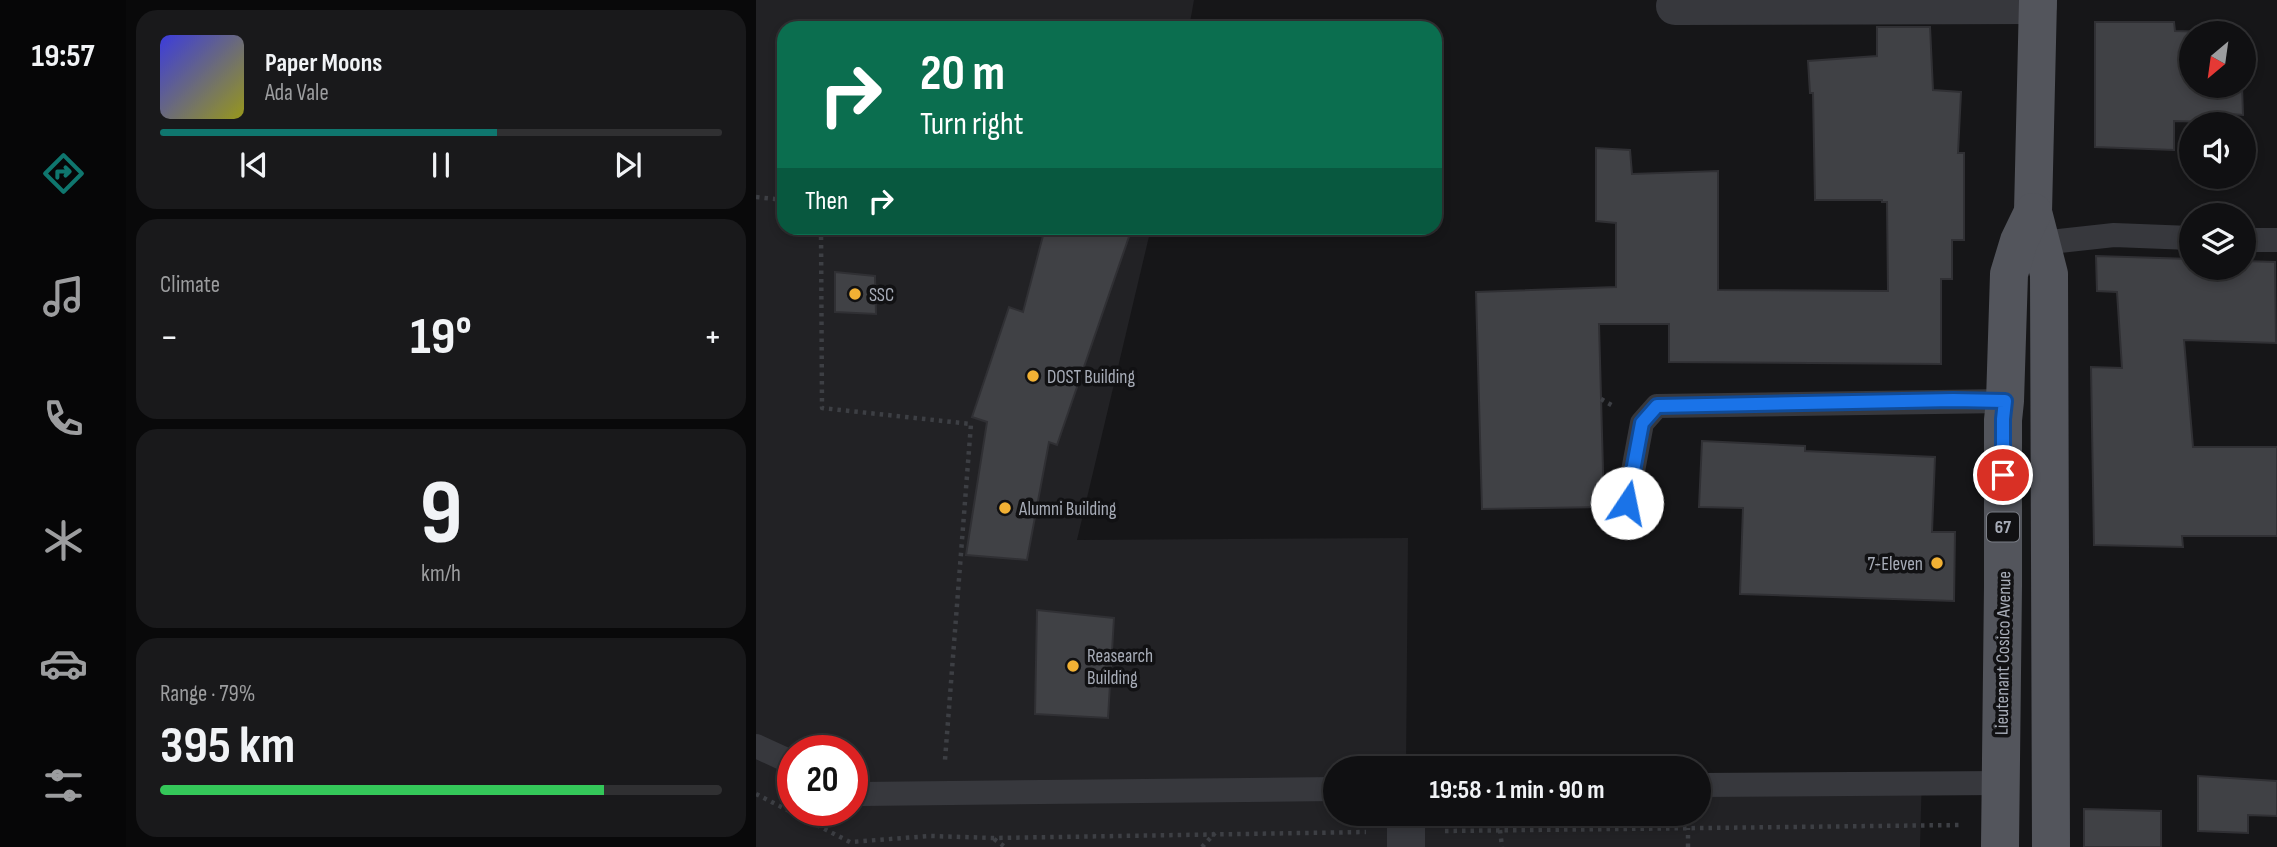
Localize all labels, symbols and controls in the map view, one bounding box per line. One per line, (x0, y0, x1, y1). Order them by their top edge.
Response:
north arrow (2179, 21, 2256, 98)
map controls (2179, 21, 2256, 280)
text: 19:57 (32, 37, 94, 76)
text: 20 m (920, 45, 1005, 104)
text: Paper Moons (265, 48, 382, 79)
icon: right (805, 49, 896, 140)
text: Ada Vale (265, 79, 329, 107)
text: Turn right (920, 105, 1024, 144)
button: sound (2179, 112, 2256, 189)
icon: previous (235, 146, 273, 184)
icon: pause (422, 146, 460, 184)
icon: next (609, 146, 647, 184)
icon: directions (39, 149, 88, 198)
icon: right (862, 182, 900, 220)
text: Then (805, 186, 848, 217)
button: layers (2179, 203, 2256, 280)
text: Climate (160, 271, 220, 299)
icon: music (39, 272, 88, 321)
place label: SSC (869, 284, 894, 307)
marker: SSC (847, 286, 863, 302)
text: 19° (410, 306, 472, 369)
text: − (160, 315, 179, 360)
text: + (703, 315, 722, 360)
place label: DOST Building (1047, 366, 1135, 389)
marker: DOST Building (1025, 368, 1041, 384)
icon: phone (39, 394, 88, 443)
pin (1973, 445, 2033, 505)
icon: arrive (1984, 456, 2022, 494)
text: 9 (419, 460, 463, 569)
position arrow (1590, 466, 1664, 540)
place label: Alumni Building (1018, 498, 1117, 521)
marker: Alumni Building (997, 500, 1013, 516)
road number: 67 (1987, 512, 2019, 542)
icon: climate (39, 516, 88, 565)
place label: 7-Eleven (1868, 553, 1923, 576)
marker: 7-Eleven (1929, 555, 1945, 571)
text: km/h (421, 560, 461, 588)
street label: Lieutenant Cosico Avenue (1991, 571, 2016, 735)
icon: car (39, 639, 88, 688)
place label: Reasearch Building (1087, 645, 1153, 690)
marker: Reasearch Building (1065, 658, 1081, 674)
text: Range · 79% (160, 680, 255, 708)
text: 395 km (160, 715, 295, 778)
speed limit sign: 20 (777, 735, 868, 826)
icon: filters (39, 761, 88, 810)
text: 19:58 · 1 min · 90 m (1430, 775, 1605, 806)

